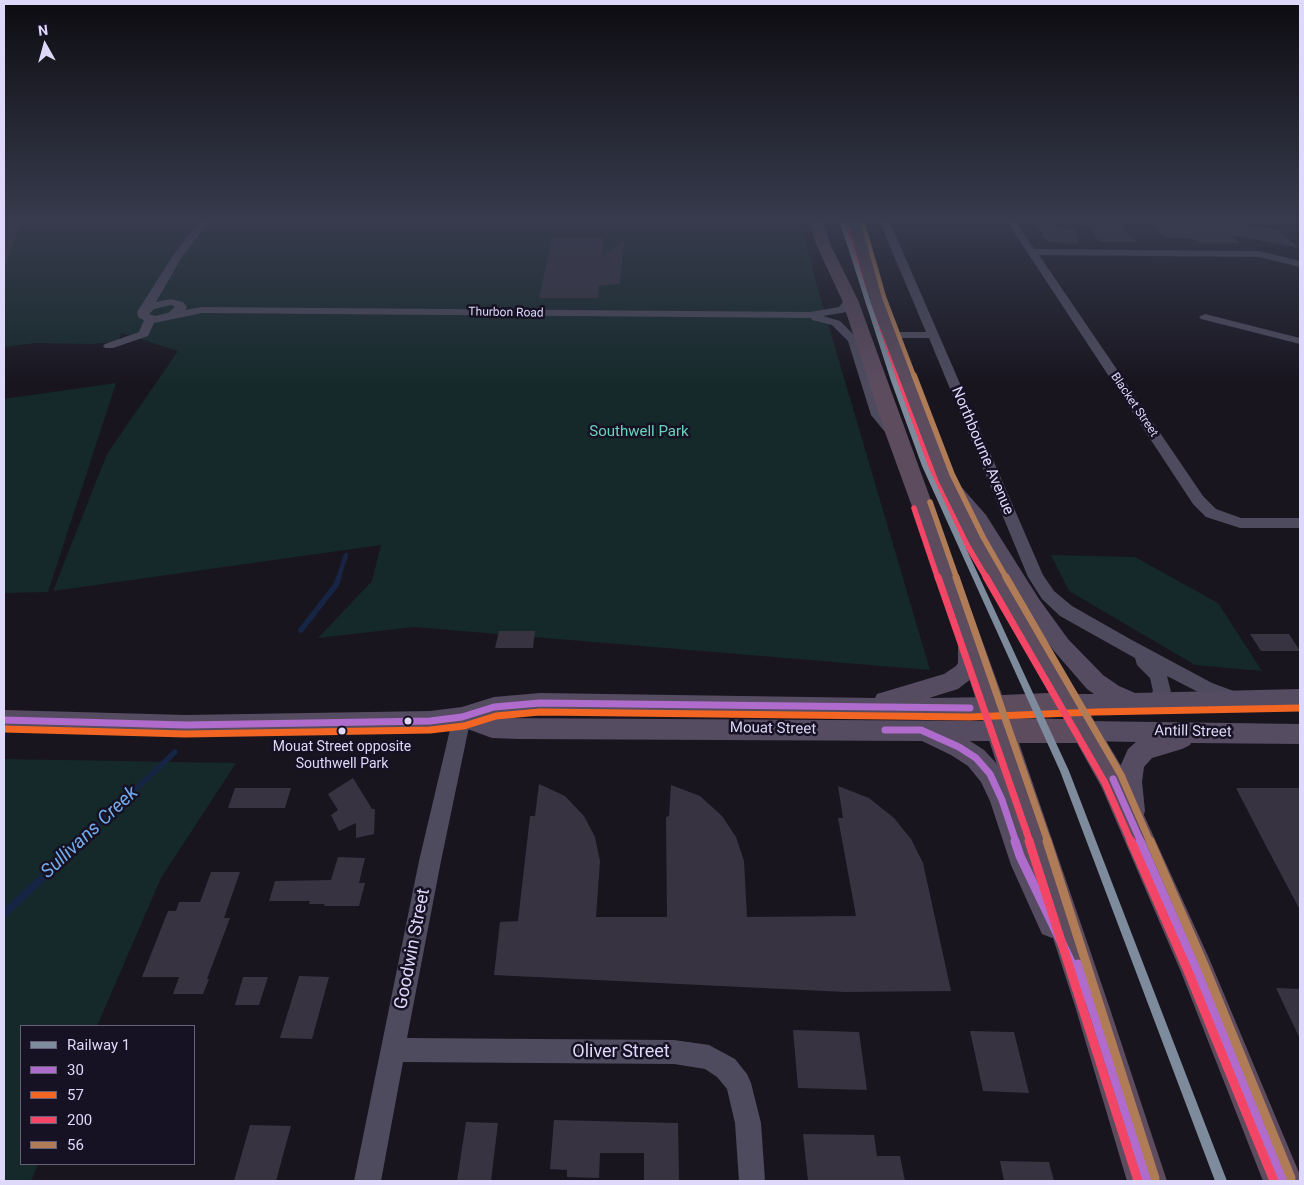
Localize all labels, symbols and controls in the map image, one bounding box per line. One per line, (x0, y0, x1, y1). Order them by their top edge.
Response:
north arrow (20, 20, 70, 70)
text: N (37, 22, 49, 39)
street label: Thurbon Road (468, 305, 544, 321)
street label: Blacket Street (1107, 370, 1161, 440)
street label: Northbourne Avenue (947, 384, 1017, 518)
park label: Southwell Park (589, 423, 689, 441)
unlabelled marker (403, 716, 413, 726)
street label: Mouat Street (730, 719, 816, 739)
street label: Antill Street (1154, 722, 1232, 742)
marker: Mouat Street opposite Southwell Park (337, 726, 347, 736)
place label: Mouat Street opposite Southwell Park (273, 739, 411, 772)
water label: Sullivans Creek (37, 782, 143, 884)
street label: Goodwin Street (391, 887, 435, 1011)
legend (20, 1025, 195, 1165)
text: Railway 1 (67, 1036, 130, 1054)
street label: Oliver Street (572, 1041, 670, 1063)
text: 30 (67, 1061, 84, 1079)
text: 57 (67, 1086, 84, 1104)
text: 200 (67, 1111, 92, 1129)
text: 56 (67, 1136, 84, 1154)

